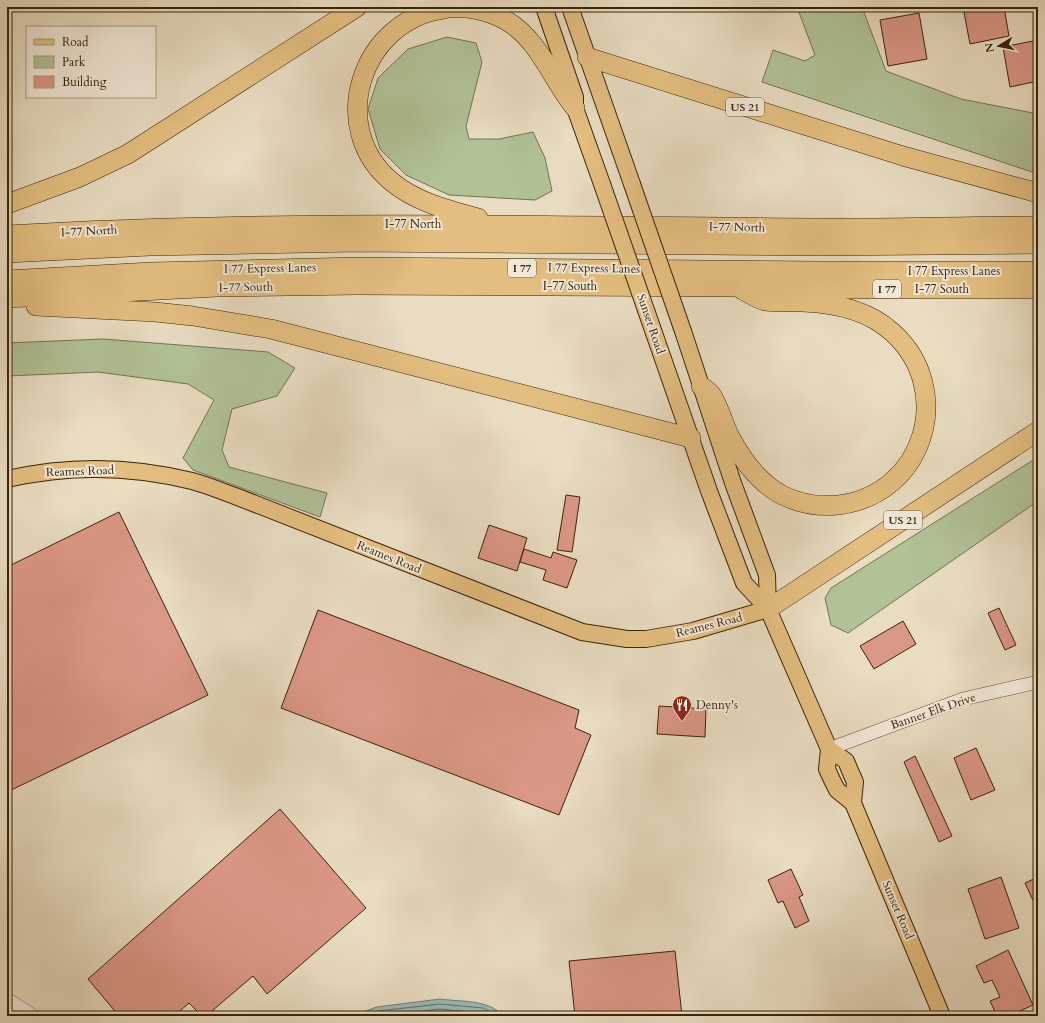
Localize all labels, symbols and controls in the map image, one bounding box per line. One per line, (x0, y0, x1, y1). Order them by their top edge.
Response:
legend (26, 26, 156, 98)
north arrow (979, 26, 1019, 66)
text: Road (62, 34, 89, 50)
text: N (981, 41, 998, 54)
text: Park (62, 54, 86, 70)
text: Building (62, 74, 107, 90)
road number: US 21 (726, 98, 764, 116)
street label: I-77 North (385, 216, 442, 232)
street label: I-77 North (709, 219, 766, 235)
street label: I-77 North (60, 222, 118, 240)
street label: I 77 Express Lanes (224, 259, 316, 277)
road number: I 77 (508, 259, 536, 277)
street label: I 77 Express Lanes (548, 259, 640, 277)
street label: I 77 Express Lanes (908, 263, 1000, 279)
street label: I-77 South (543, 278, 598, 294)
street label: I-77 South (219, 279, 274, 295)
road number: I 77 (873, 280, 901, 298)
street label: I-77 South (915, 281, 970, 297)
street label: Sunset Road (633, 292, 669, 357)
street label: Reames Road (46, 462, 115, 480)
road number: US 21 (884, 511, 922, 529)
street label: Reames Road (354, 537, 424, 577)
street label: Reames Road (674, 609, 745, 641)
street label: Banner Elk Drive (888, 689, 978, 733)
restaurant icon: Denny's (671, 694, 693, 722)
place label: Denny's (696, 697, 738, 713)
street label: Sunset Road (878, 878, 918, 942)

